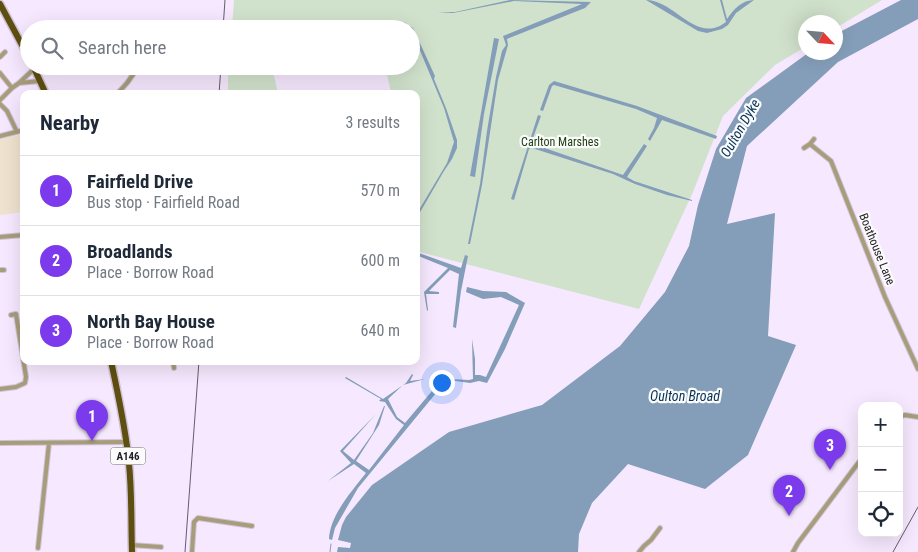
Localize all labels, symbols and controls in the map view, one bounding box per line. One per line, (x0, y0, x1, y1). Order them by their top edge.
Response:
north arrow (798, 15, 843, 60)
search box (20, 20, 420, 75)
icon: search (38, 34, 66, 62)
text: Search here (78, 36, 166, 59)
water label: Oulton Dyke (717, 96, 763, 160)
text: Nearby (40, 111, 99, 135)
text: 3 results (345, 113, 400, 132)
park label: Carlton Marshes (521, 135, 599, 149)
text: Fairfield Drive (87, 170, 193, 193)
text: 1 (52, 181, 60, 200)
text: 570 m (361, 181, 400, 200)
text: Bus stop · Fairfield Road (87, 193, 240, 212)
street label: Boathouse Lane (856, 211, 898, 287)
text: Broadlands (87, 240, 173, 263)
text: 2 (52, 251, 60, 270)
text: 600 m (361, 251, 400, 270)
text: Place · Borrow Road (87, 263, 214, 282)
text: North Bay House (87, 310, 215, 333)
text: 3 (52, 321, 60, 340)
text: 640 m (361, 321, 400, 340)
text: Place · Borrow Road (87, 333, 214, 352)
your location (429, 370, 455, 396)
water label: Oulton Broad (650, 388, 720, 404)
pin: 1 (76, 400, 108, 441)
map controls (858, 402, 903, 537)
button: + (858, 402, 903, 447)
pin: 3 (814, 429, 846, 470)
button: − (858, 447, 903, 492)
road number: A146 (110, 448, 146, 464)
pin: 2 (773, 475, 805, 516)
button: locate (858, 492, 903, 537)

